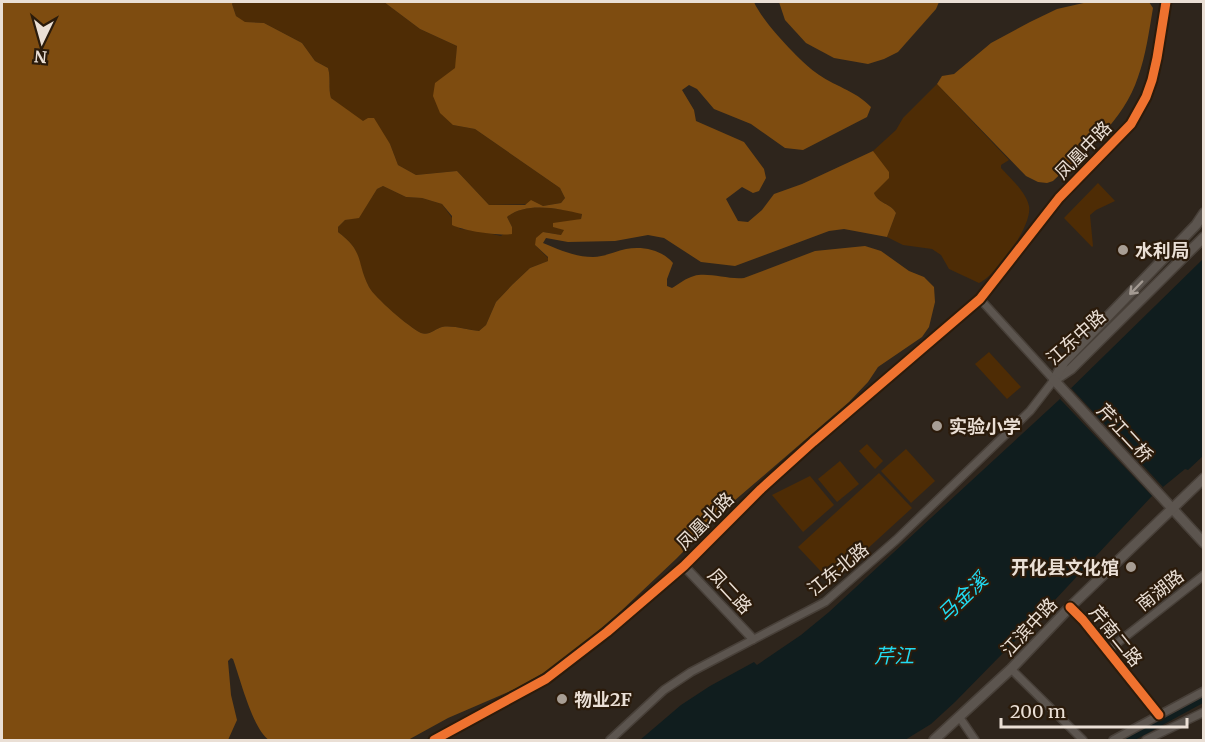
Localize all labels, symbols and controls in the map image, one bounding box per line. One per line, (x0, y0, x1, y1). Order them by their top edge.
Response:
north arrow (12, 12, 72, 72)
text: N (33, 46, 48, 67)
street label: 凤凰中路 (1050, 116, 1116, 184)
place label: 水利局 (1135, 239, 1189, 262)
marker: 水利局 (1116, 243, 1130, 257)
one-way arrow (1129, 280, 1143, 295)
street label: 江东中路 (1042, 304, 1110, 370)
street label: 芹江二桥 (1092, 399, 1158, 467)
place label: 实验小学 (949, 415, 1021, 438)
marker: 实验小学 (930, 419, 944, 433)
street label: 凤凰北路 (671, 487, 739, 555)
street label: 江东北路 (803, 537, 873, 601)
place label: 开化县文化馆 (1011, 556, 1119, 579)
marker: 开化县文化馆 (1124, 560, 1138, 574)
street label: 凤二路 (703, 563, 757, 619)
street label: 南湖路 (1132, 564, 1188, 616)
water label: 马金溪 (932, 566, 994, 627)
street label: 江滨中路 (996, 593, 1062, 661)
street label: 芹南二路 (1084, 601, 1148, 671)
water label: 芹江 (874, 643, 916, 668)
place label: 物业2F (574, 688, 632, 711)
scale bar (1001, 691, 1187, 729)
marker: 物业2F (555, 692, 569, 706)
text: 200 m (1010, 700, 1066, 723)

